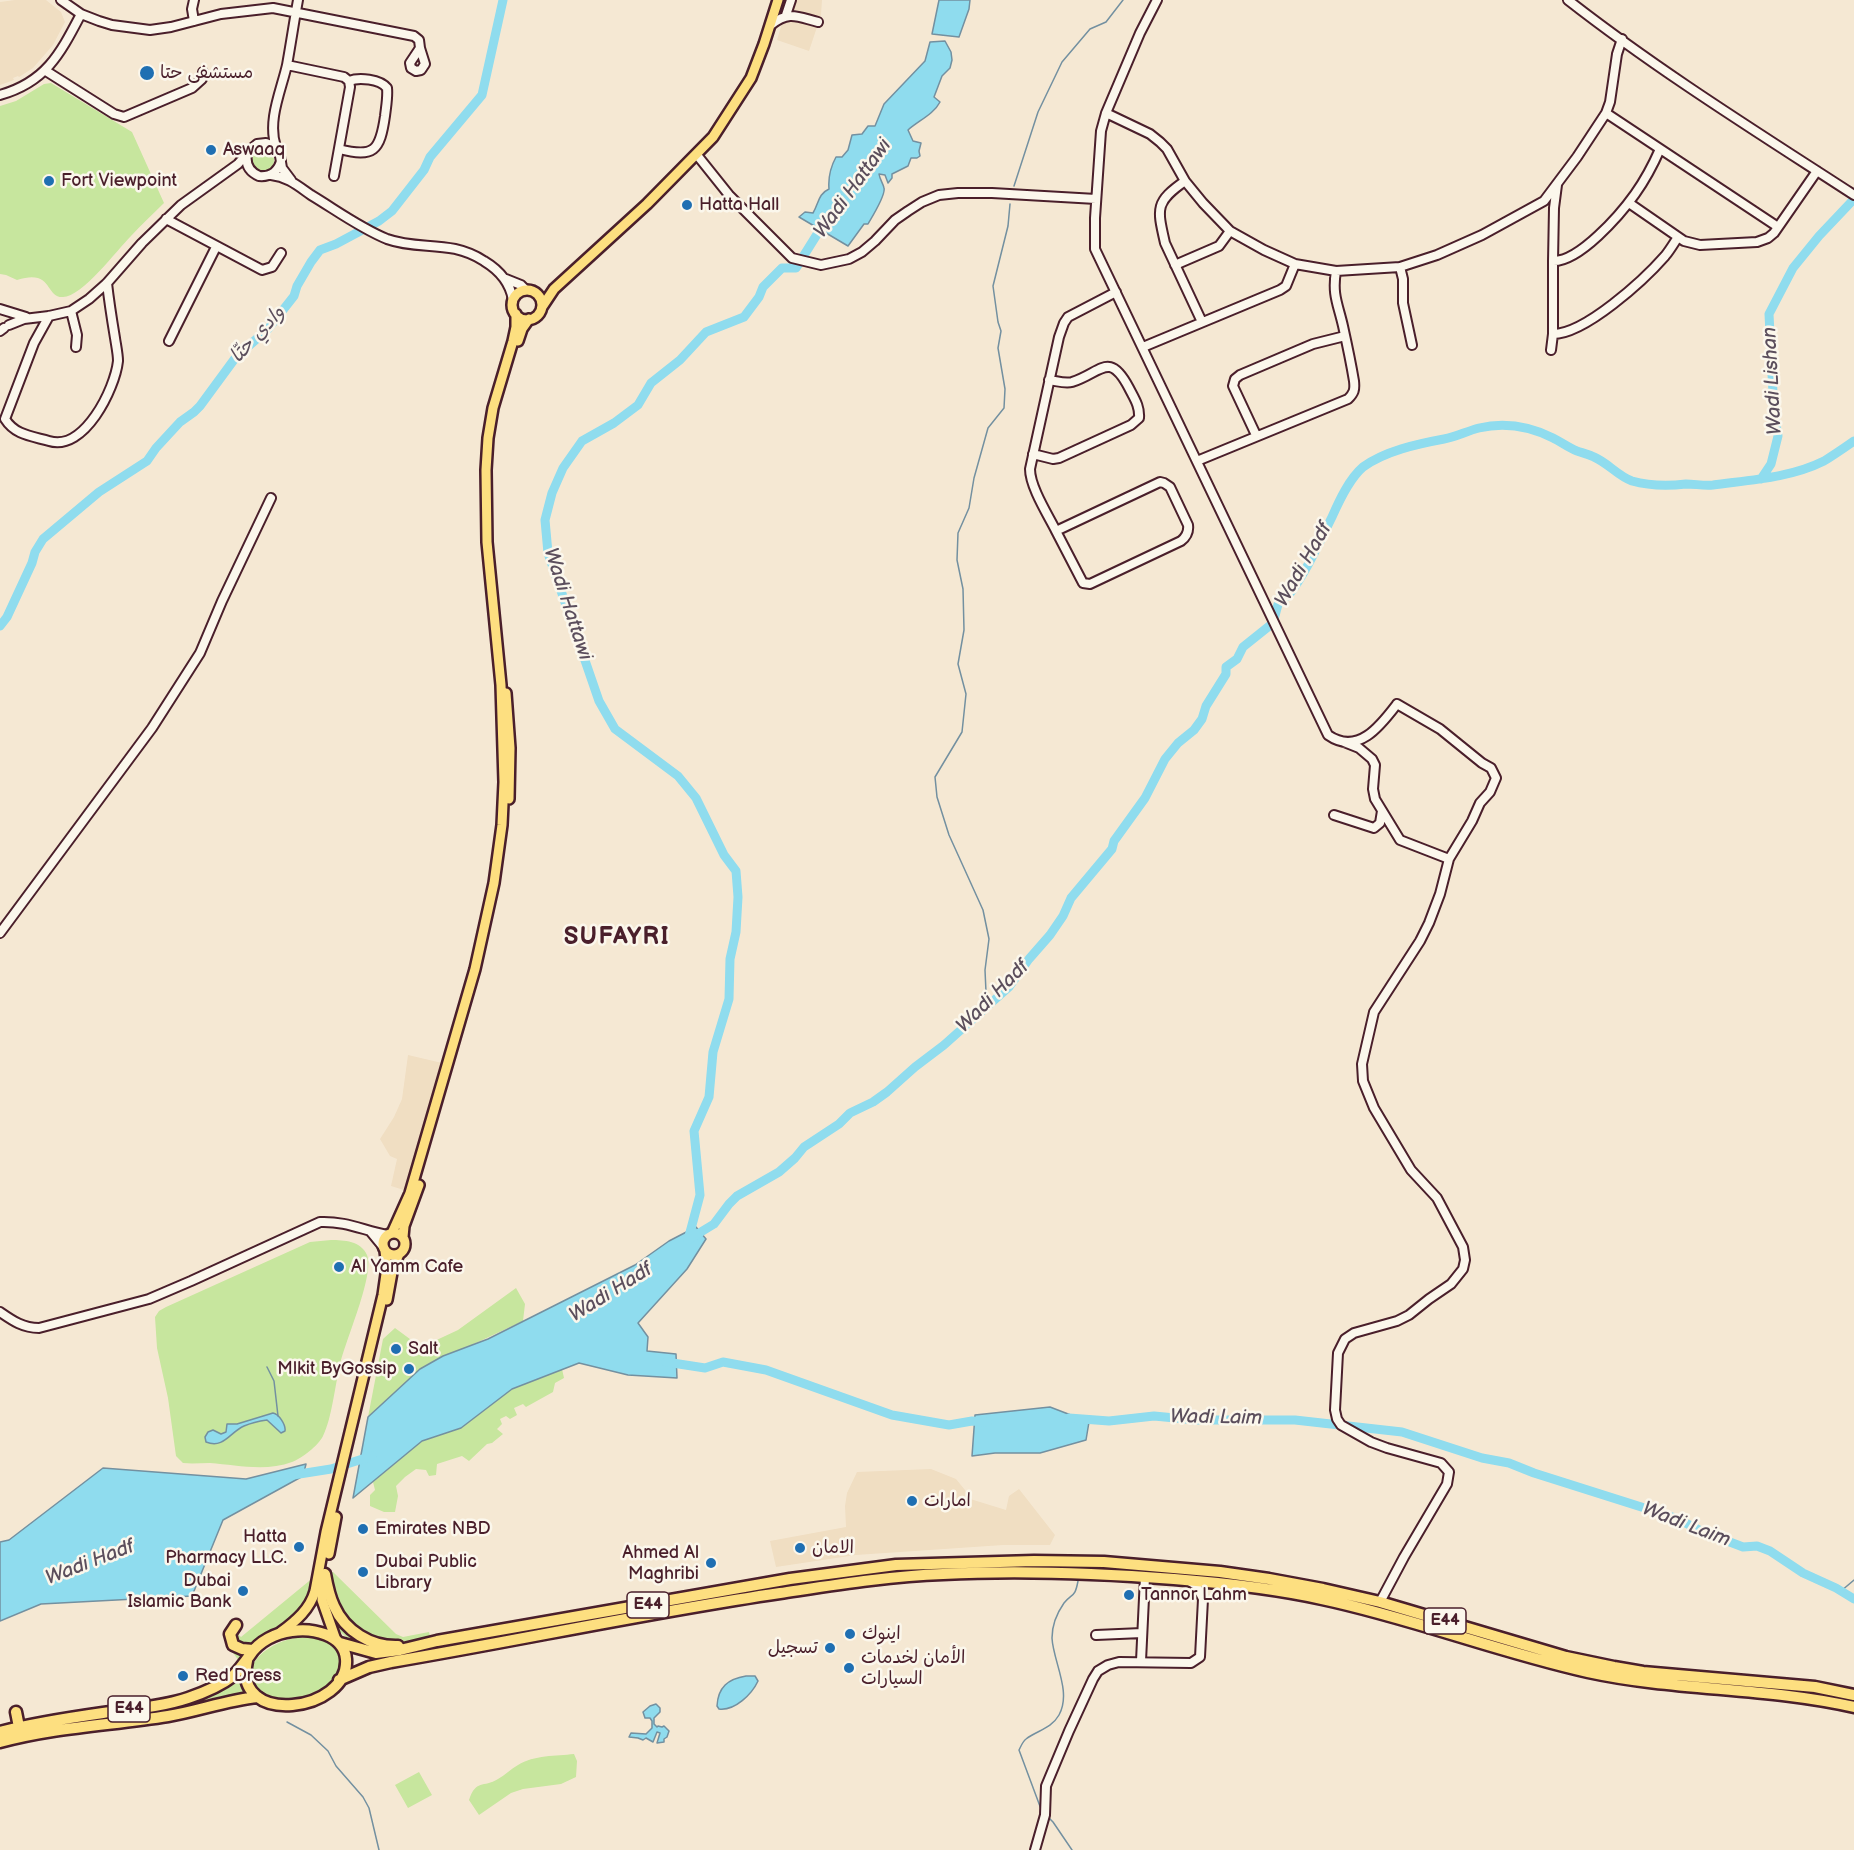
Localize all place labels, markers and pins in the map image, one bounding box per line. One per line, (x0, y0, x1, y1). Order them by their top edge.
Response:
place label: مستشفى حتا (160, 62, 253, 84)
marker: مستشفى حتا (138, 64, 156, 82)
place label: Aswaaq (223, 139, 285, 161)
marker: Aswaaq (204, 143, 218, 157)
place label: Fort Viewpoint (61, 170, 177, 192)
marker: Fort Viewpoint (42, 174, 56, 188)
place label: Hatta Hall (699, 194, 779, 216)
marker: Hatta Hall (680, 198, 694, 212)
place label: Al Yamm Cafe (351, 1256, 463, 1278)
marker: Al Yamm Cafe (332, 1260, 346, 1274)
place label: Salt (408, 1338, 439, 1360)
marker: Salt (389, 1342, 403, 1356)
place label: Mlkit ByGossip (277, 1358, 397, 1380)
marker: Mlkit ByGossip (402, 1362, 416, 1376)
place label: امارات (924, 1490, 971, 1512)
marker: امارات (905, 1494, 919, 1508)
place label: Emirates NBD (375, 1518, 491, 1540)
marker: Emirates NBD (356, 1522, 370, 1536)
place label: Hatta Pharmacy LLC. (165, 1526, 287, 1568)
place label: الامان (812, 1537, 854, 1559)
marker: Hatta Pharmacy LLC. (292, 1540, 306, 1554)
marker: الامان (793, 1541, 807, 1555)
place label: Ahmed Al Maghribi (622, 1542, 699, 1584)
place label: Dubai Public Library (375, 1551, 477, 1594)
marker: Ahmed Al Maghribi (704, 1556, 718, 1570)
marker: Dubai Public Library (356, 1565, 370, 1579)
place label: Dubai Islamic Bank (127, 1570, 231, 1612)
marker: Dubai Islamic Bank (236, 1584, 250, 1598)
place label: Tannor Lahm (1141, 1584, 1247, 1606)
marker: Tannor Lahm (1122, 1588, 1136, 1602)
place label: اينوك (862, 1623, 901, 1645)
marker: اينوك (843, 1627, 857, 1641)
place label: تسجيل (768, 1637, 818, 1659)
marker: تسجيل (823, 1641, 837, 1655)
place label: الأمان لخدمات السيارات (861, 1647, 965, 1690)
marker: الأمان لخدمات السيارات (842, 1661, 856, 1675)
place label: Red Dress (195, 1665, 281, 1687)
marker: Red Dress (176, 1669, 190, 1683)

